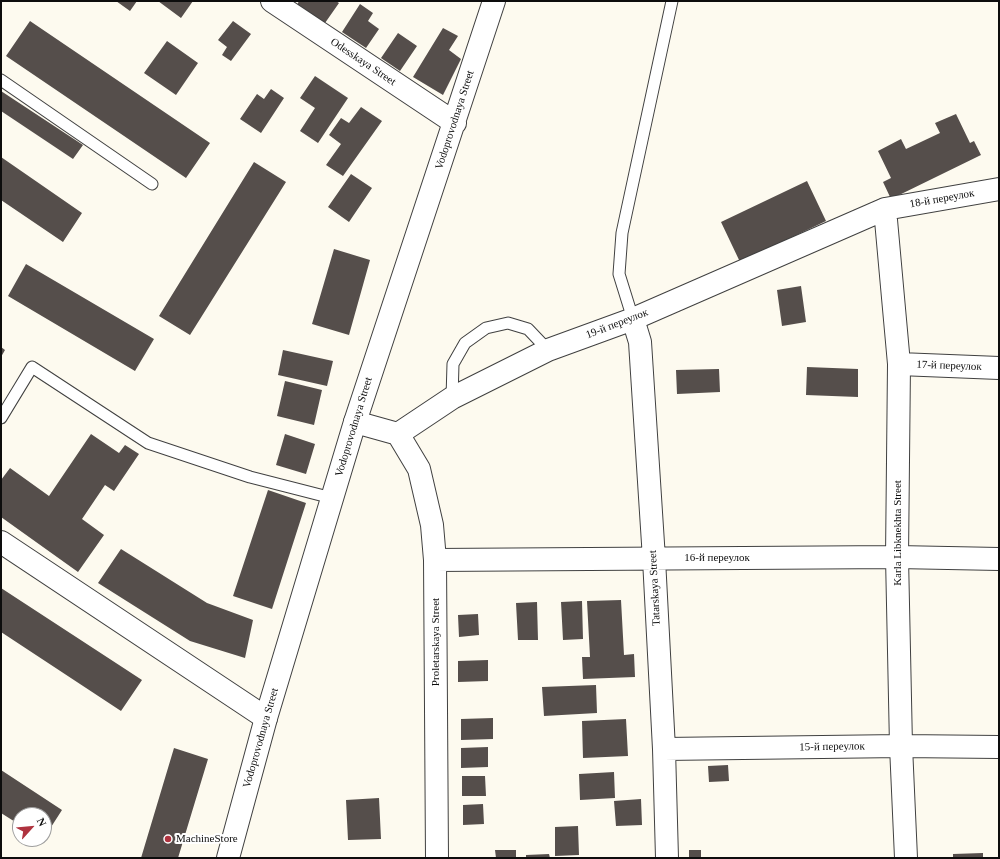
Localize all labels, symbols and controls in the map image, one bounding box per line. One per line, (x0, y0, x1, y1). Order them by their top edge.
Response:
street label: Odesskaya Street (328, 35, 398, 89)
street label: Vodoprovodnaya Street (433, 69, 477, 171)
street label: 18-й переулок (909, 187, 975, 211)
street label: 19-й переулок (584, 306, 650, 342)
street label: 17-й переулок (916, 358, 982, 374)
street label: Vodoprovodnaya Street (333, 376, 375, 478)
street label: Karla Libknekhta Street (891, 480, 905, 586)
street label: Tatarskaya Street (646, 550, 664, 626)
street label: 16-й переулок (684, 551, 750, 565)
street label: Proletarskaya Street (429, 598, 443, 686)
street label: Vodoprovodnaya Street (240, 687, 282, 789)
street label: 15-й переулок (799, 740, 865, 754)
north arrow (12, 807, 52, 847)
text: N (35, 816, 49, 828)
place label: MachineStore (176, 832, 238, 846)
marker: MachineStore (163, 834, 173, 844)

